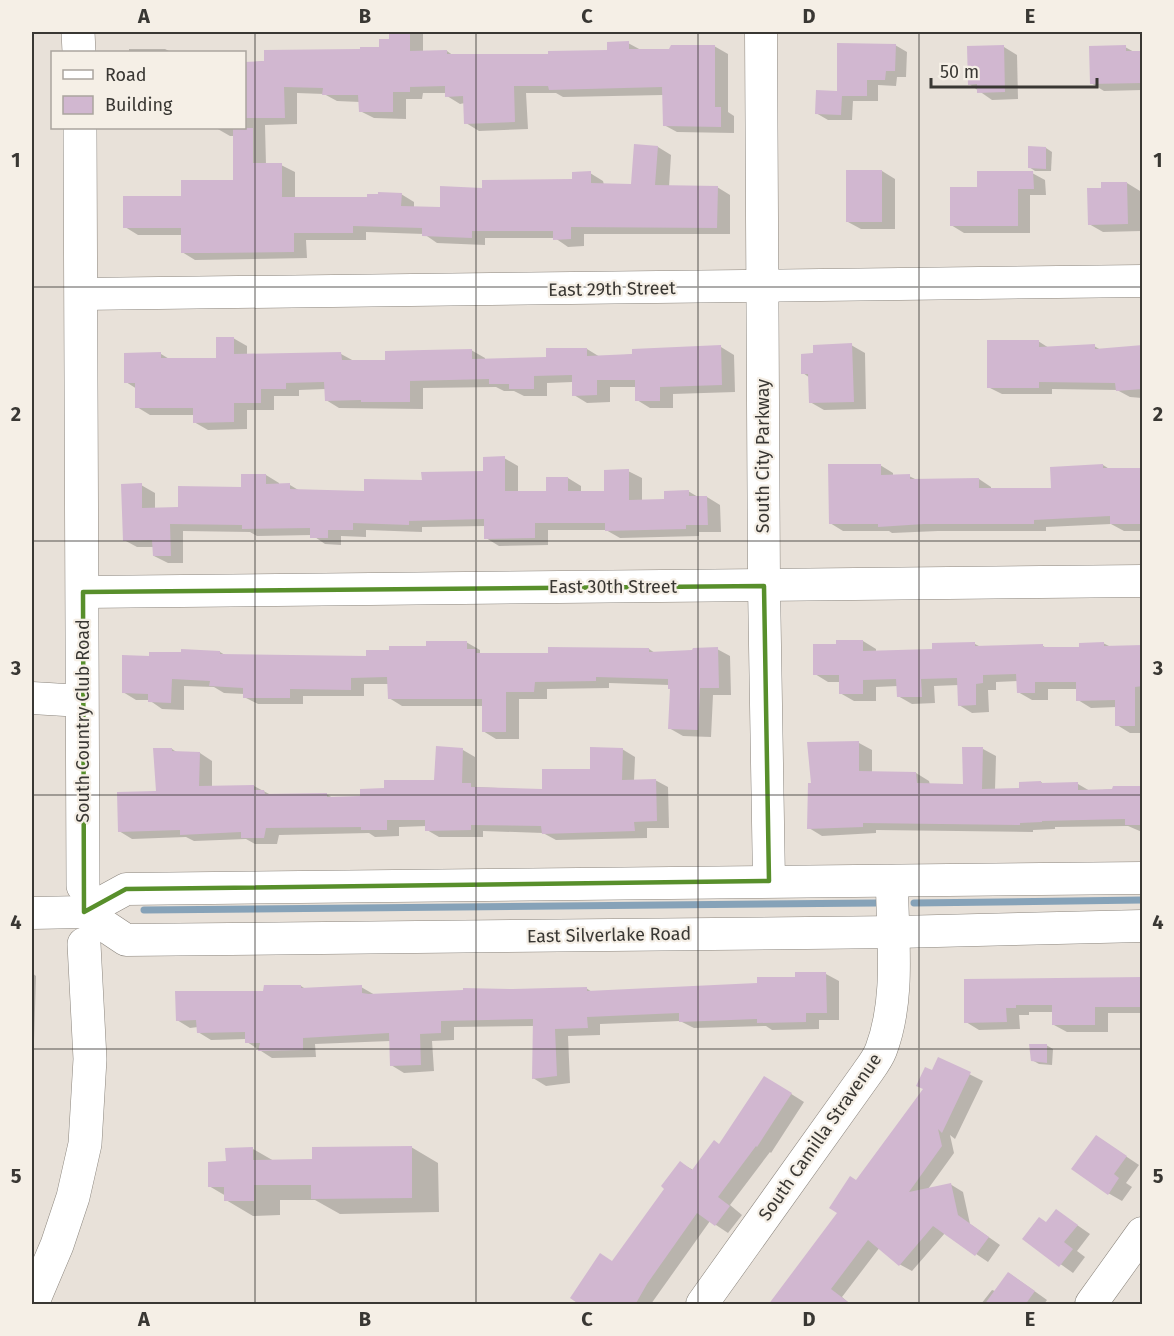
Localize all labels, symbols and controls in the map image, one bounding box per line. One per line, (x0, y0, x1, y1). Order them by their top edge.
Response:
text: A (137, 4, 151, 28)
text: B (359, 4, 371, 28)
text: C (581, 4, 593, 28)
text: D (802, 4, 816, 28)
text: E (1025, 4, 1035, 28)
legend (51, 51, 246, 129)
scale bar (931, 51, 1098, 89)
text: 50 m (940, 61, 979, 83)
text: Road (105, 64, 147, 86)
text: Building (105, 94, 173, 116)
text: 1 (11, 148, 21, 172)
text: 1 (1153, 148, 1163, 172)
street label: East 29th Street (548, 277, 676, 301)
street label: South City Parkway (752, 379, 774, 533)
text: 2 (11, 402, 21, 426)
text: 2 (1153, 402, 1163, 426)
street label: East 30th Street (549, 576, 678, 598)
street label: South Country Club Road (72, 619, 94, 823)
text: 3 (10, 656, 21, 680)
text: 3 (1152, 656, 1163, 680)
text: 4 (10, 910, 22, 934)
text: 4 (1152, 910, 1164, 934)
street label: East Silverlake Road (527, 923, 691, 947)
street label: South Camilla Stravenue (754, 1049, 886, 1225)
text: 5 (11, 1164, 22, 1188)
text: 5 (1153, 1164, 1164, 1188)
text: A (137, 1307, 151, 1331)
text: B (359, 1307, 371, 1331)
text: C (581, 1307, 593, 1331)
text: D (802, 1307, 816, 1331)
text: E (1025, 1307, 1035, 1331)

